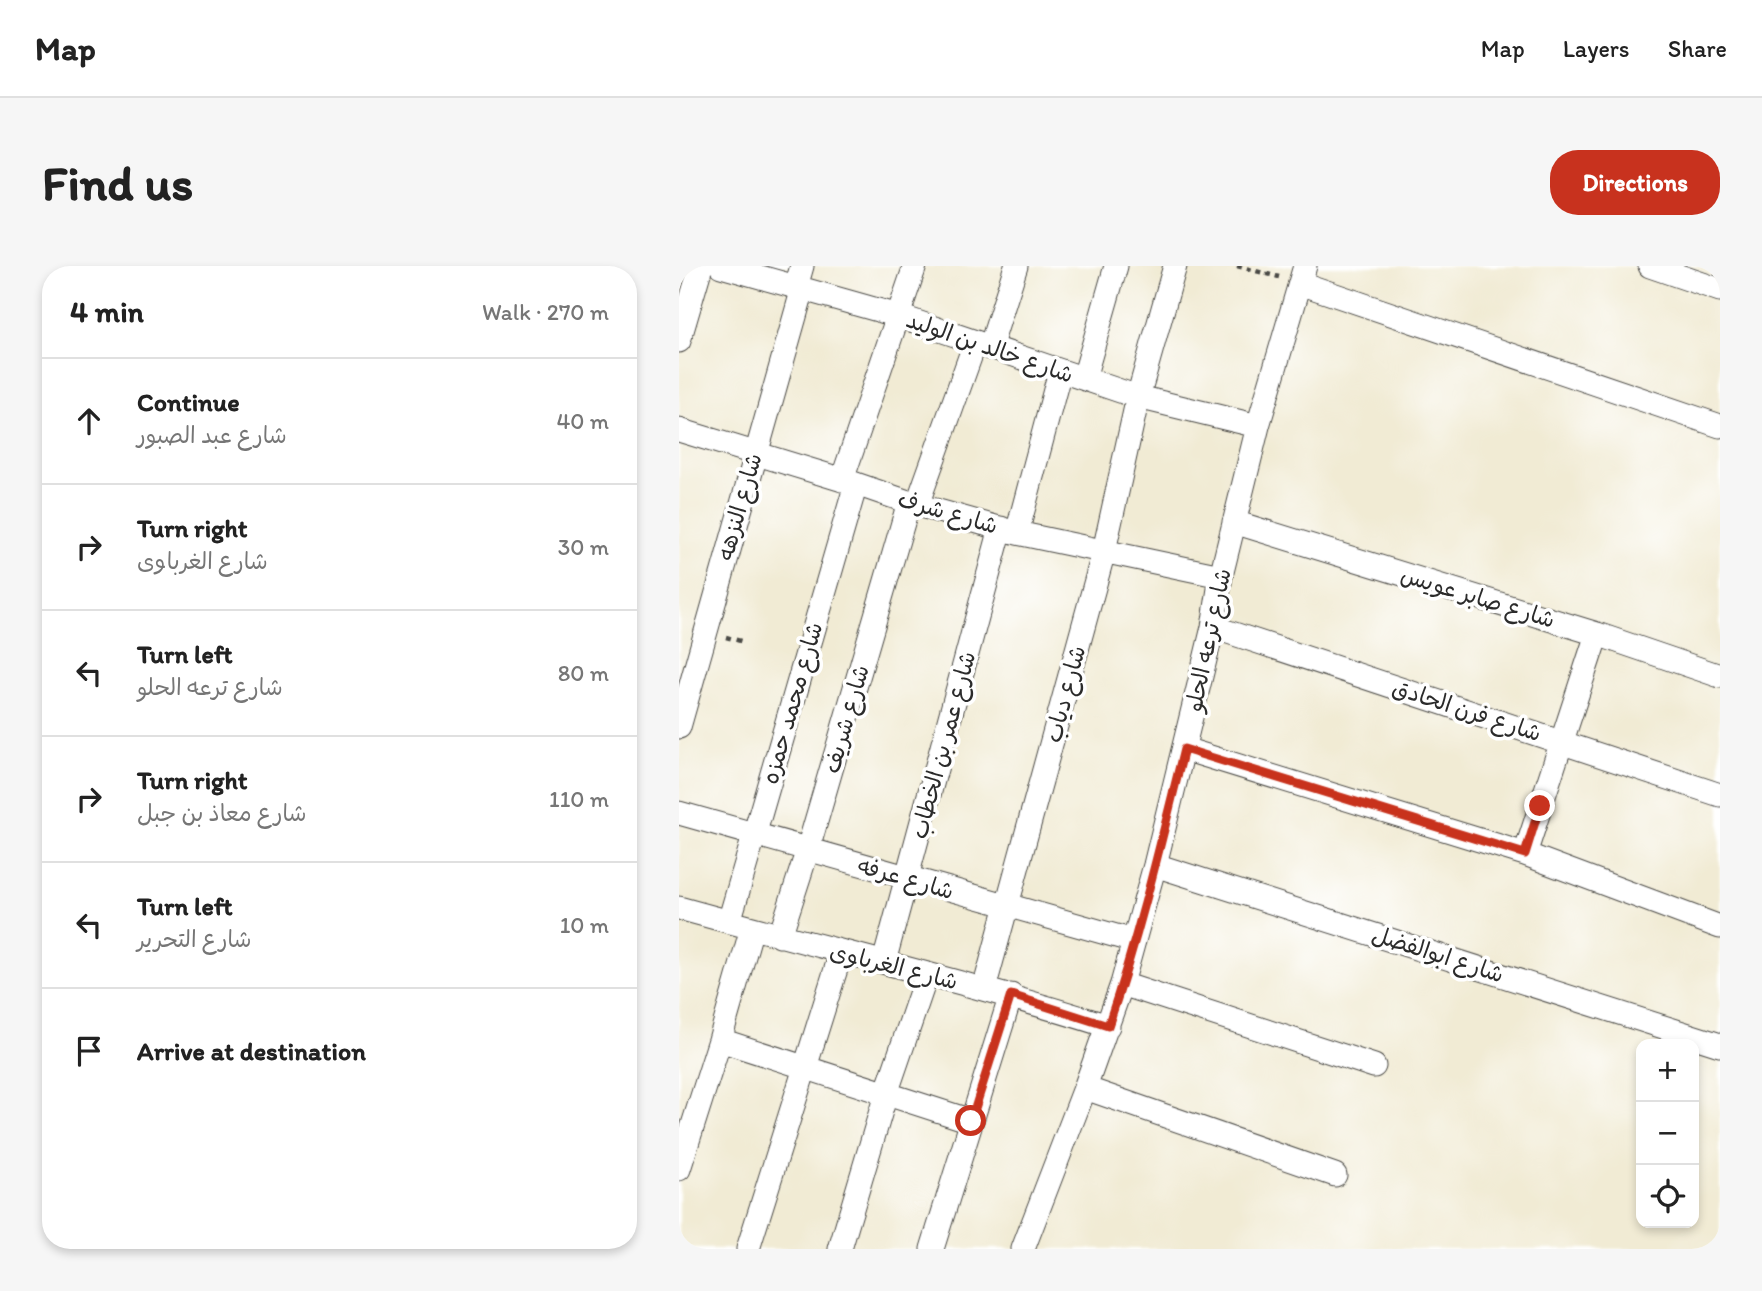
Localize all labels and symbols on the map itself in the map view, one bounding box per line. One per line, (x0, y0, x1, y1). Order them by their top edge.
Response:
street label: شارع خالد بن الوليد (902, 305, 1077, 391)
street label: شارع النزهه (710, 450, 770, 565)
street label: شارع شرف (894, 484, 1001, 542)
street label: شارع صابر عويس (1397, 560, 1558, 636)
street label: شارع ترعه الحلو (1179, 566, 1239, 716)
street label: شارع محمد حمزه (756, 619, 830, 788)
street label: شارع دياب (1039, 642, 1093, 746)
street label: شارع عمر بن الخطاب (905, 648, 983, 842)
street label: شارع شريف (817, 662, 877, 777)
street label: شارع فرن الحادق (1388, 673, 1545, 749)
route end (1524, 790, 1555, 821)
street label: شارع عرفه (854, 851, 957, 907)
street label: شارع ابوالفضل (1368, 920, 1507, 990)
street label: شارع الغرباوى (827, 937, 961, 997)
route start (955, 1105, 986, 1136)

